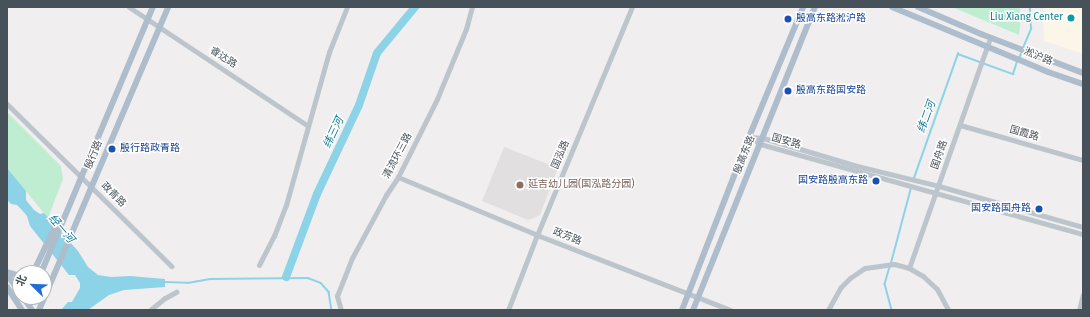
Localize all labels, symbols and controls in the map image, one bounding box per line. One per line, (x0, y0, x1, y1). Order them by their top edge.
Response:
place label: Liu Xiang Center (990, 12, 1063, 24)
place label: 殷高东路淞沪路 (796, 13, 866, 25)
marker: Liu Xiang Center (1066, 13, 1076, 23)
marker: 殷高东路淞沪路 (783, 14, 793, 24)
street label: 睿达路 (207, 45, 239, 71)
street label: 淞沪路 (1022, 46, 1054, 68)
place label: 殷高东路国安路 (796, 85, 866, 97)
marker: 殷高东路国安路 (783, 86, 793, 96)
water label: 纬二河 (915, 99, 939, 135)
water label: 纬三河 (321, 115, 347, 151)
street label: 国霞路 (1008, 124, 1040, 144)
street label: 清流环三路 (381, 131, 415, 181)
street label: 国安路 (770, 132, 802, 152)
street label: 殷高东路 (732, 134, 758, 176)
street label: 殷行路 (83, 139, 105, 171)
street label: 国泓路 (550, 139, 572, 171)
street label: 国舟路 (929, 139, 951, 171)
place label: 殷行路政青路 (120, 143, 180, 155)
marker: 殷行路政青路 (107, 144, 117, 154)
place label: 国安路殷高东路 (798, 175, 868, 187)
marker: 国安路殷高东路 (871, 176, 881, 186)
place label: 延吉幼儿园(国泓路分园) (528, 179, 634, 191)
street label: 政青路 (98, 180, 128, 210)
marker: 延吉幼儿园(国泓路分园) (515, 180, 525, 190)
place label: 国安路国舟路 (971, 203, 1031, 215)
marker: 国安路国舟路 (1034, 204, 1044, 214)
water label: 经一河 (45, 212, 77, 246)
street label: 政芳路 (551, 226, 583, 248)
north arrow (12, 265, 52, 305)
text: 北 (13, 273, 30, 288)

